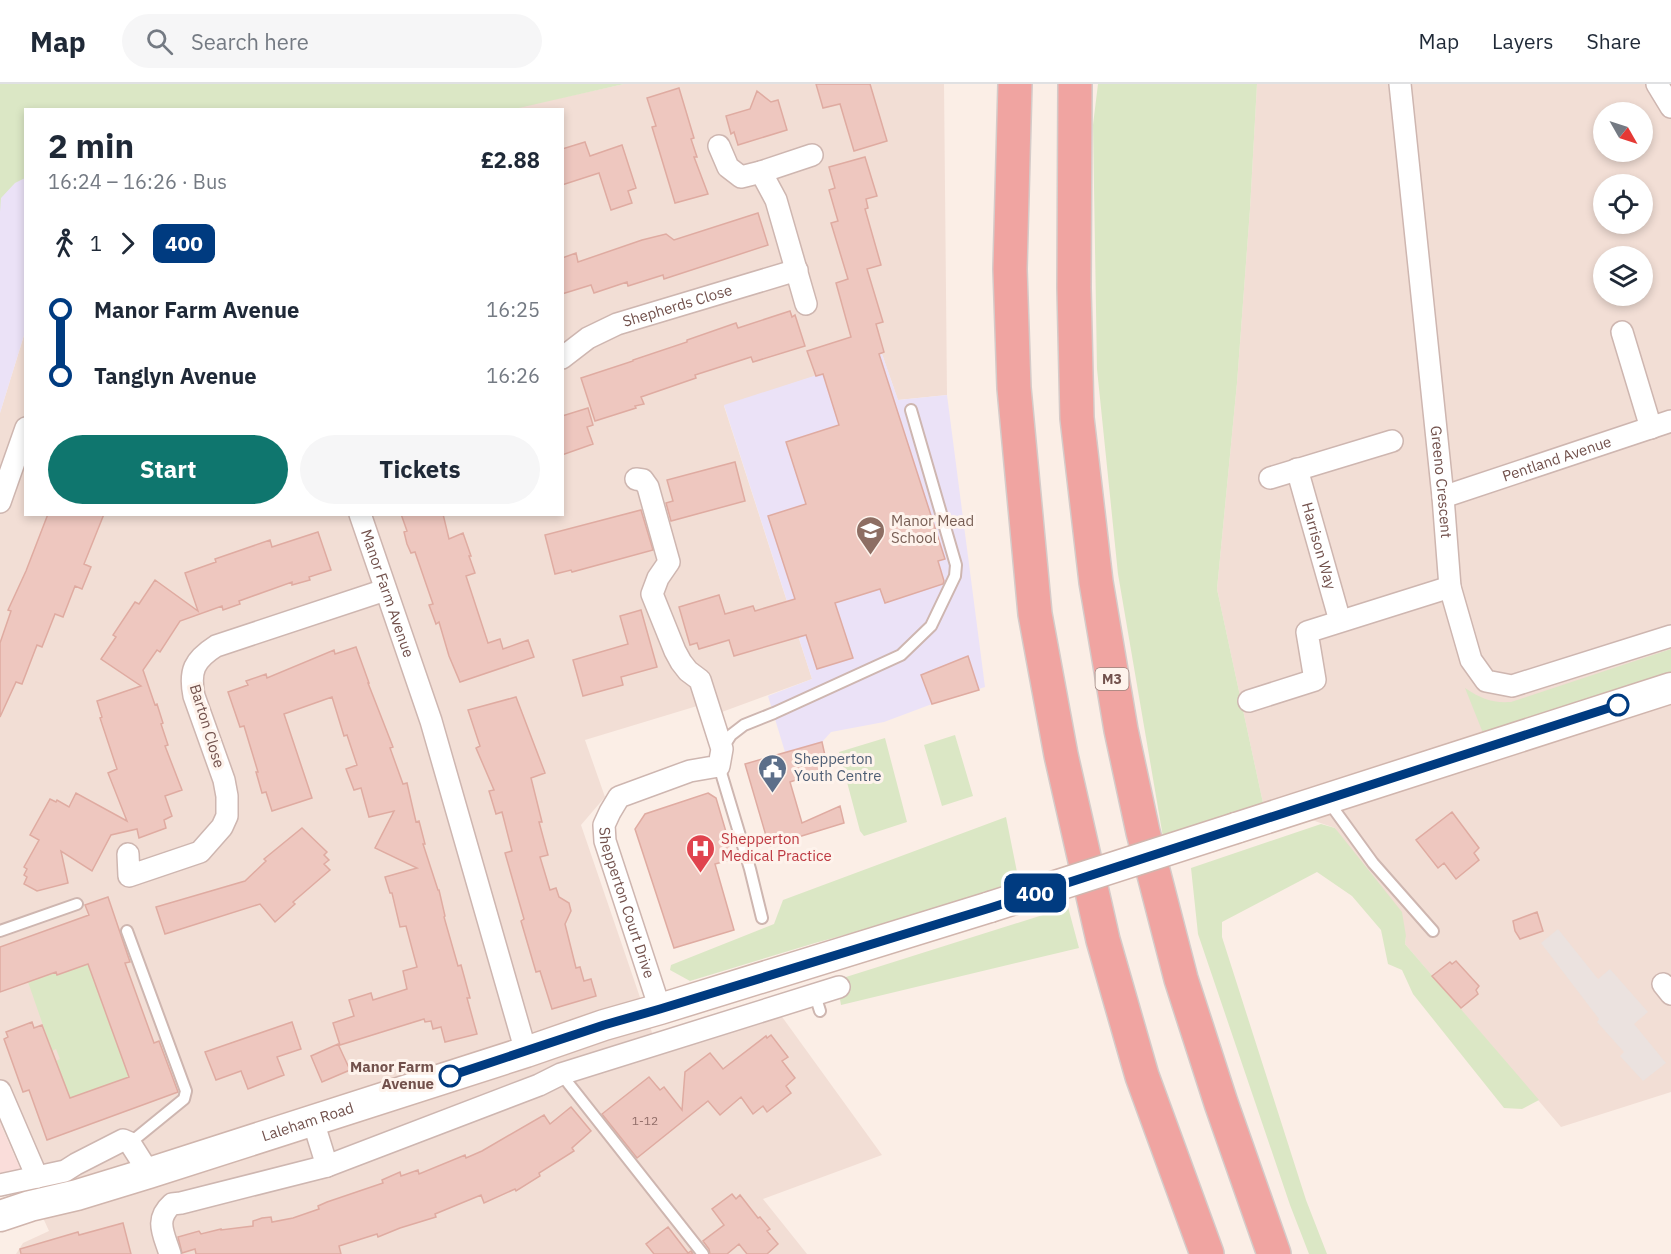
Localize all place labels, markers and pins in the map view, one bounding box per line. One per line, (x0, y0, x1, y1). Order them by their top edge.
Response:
place label: Manor Mead School (891, 511, 974, 547)
school or university icon: Manor Mead School (854, 514, 886, 556)
unlabelled marker (1607, 694, 1629, 716)
place label: Shepperton Youth Centre (794, 749, 881, 785)
public building icon: Shepperton Youth Centre (757, 752, 789, 794)
place label: Shepperton Medical Practice (721, 829, 832, 865)
hospital icon: Shepperton Medical Practice (684, 832, 716, 874)
place label: Manor Farm Avenue (350, 1057, 434, 1093)
marker: Manor Farm Avenue (439, 1065, 461, 1087)

